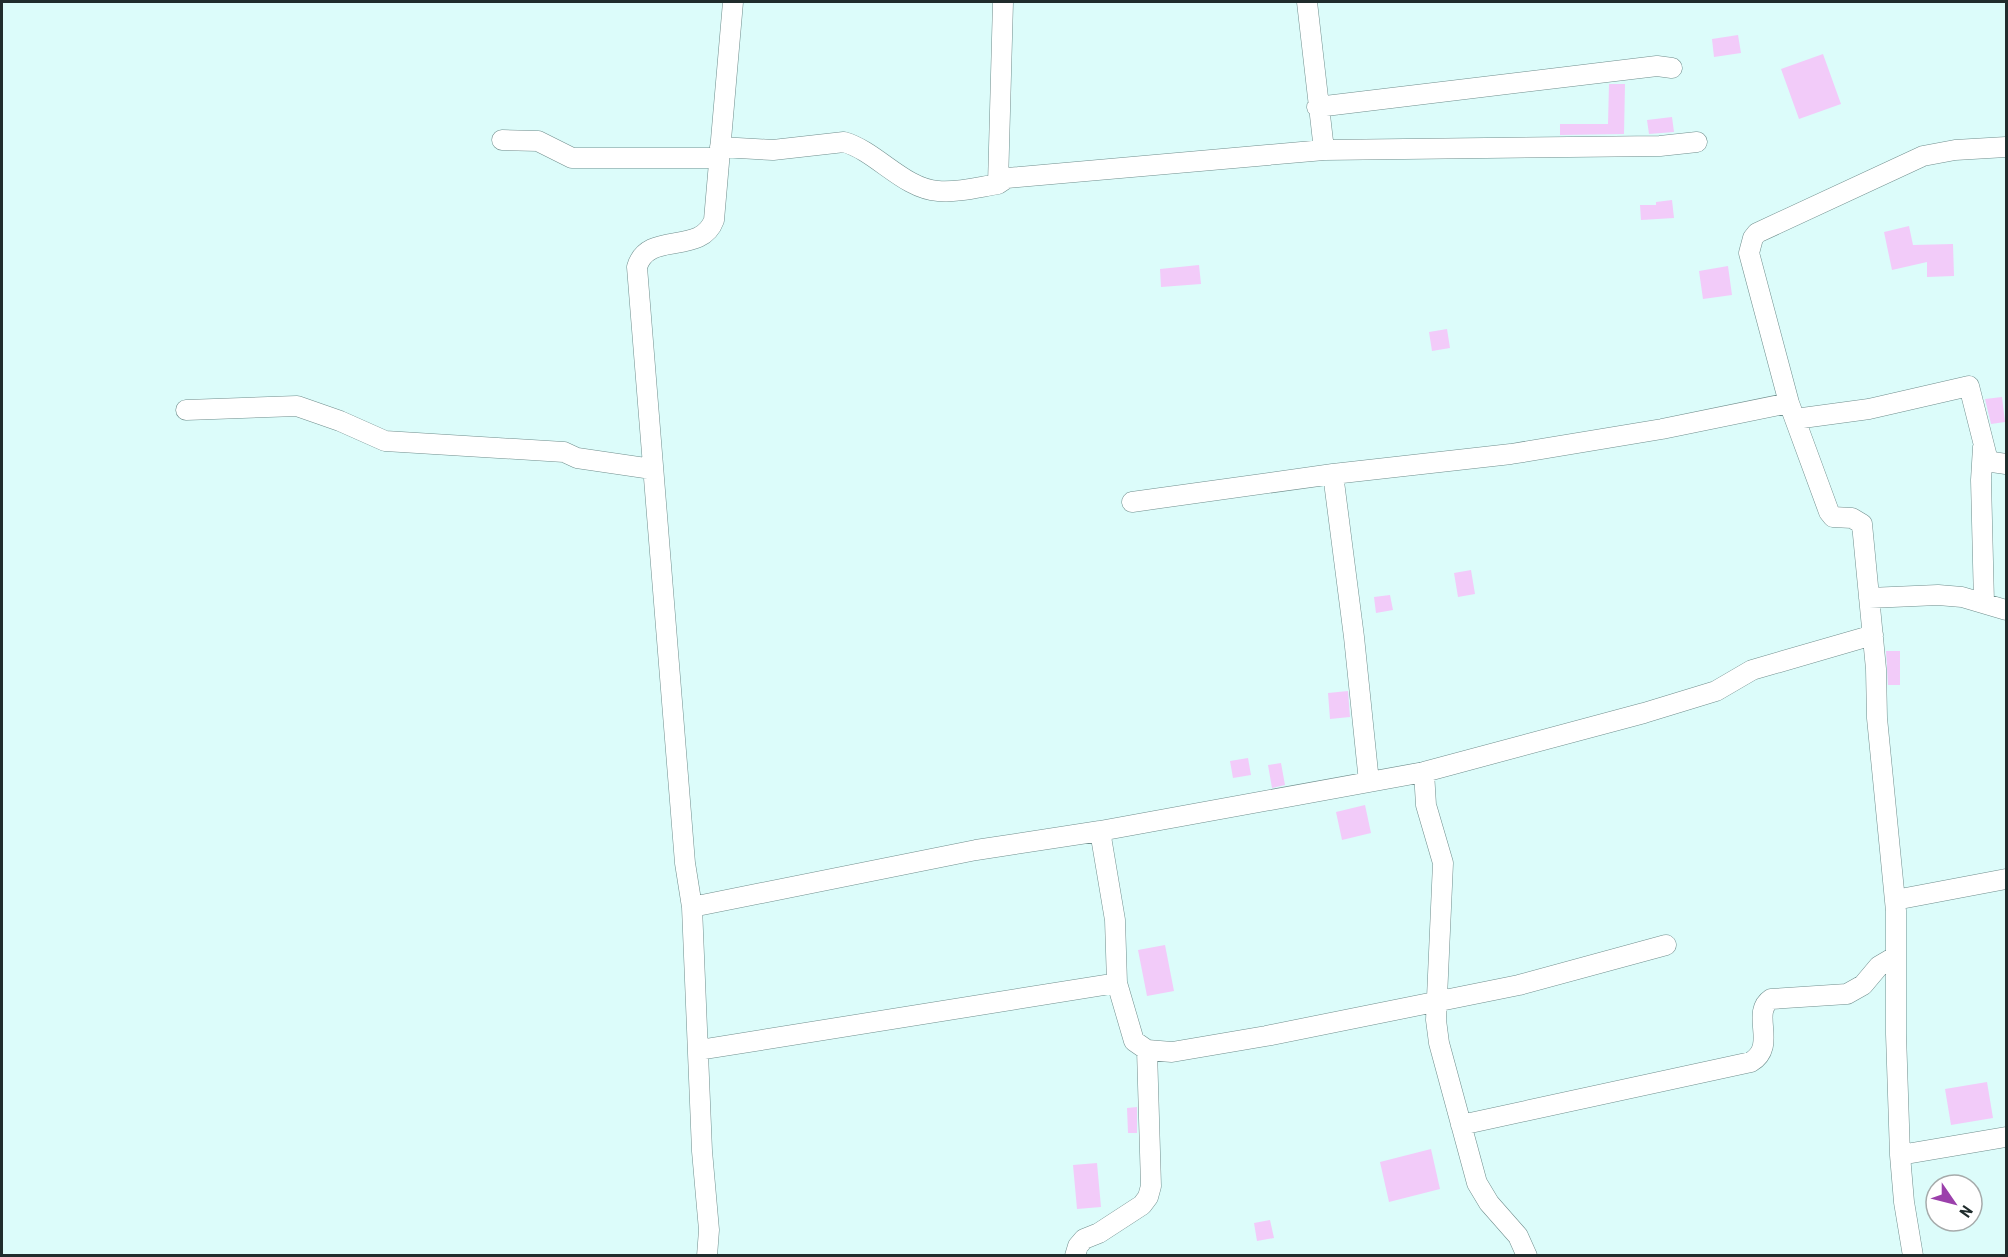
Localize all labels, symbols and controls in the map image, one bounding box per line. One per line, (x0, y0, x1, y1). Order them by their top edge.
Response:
north arrow (1924, 1173, 1984, 1233)
text: N (1955, 1202, 1976, 1221)

